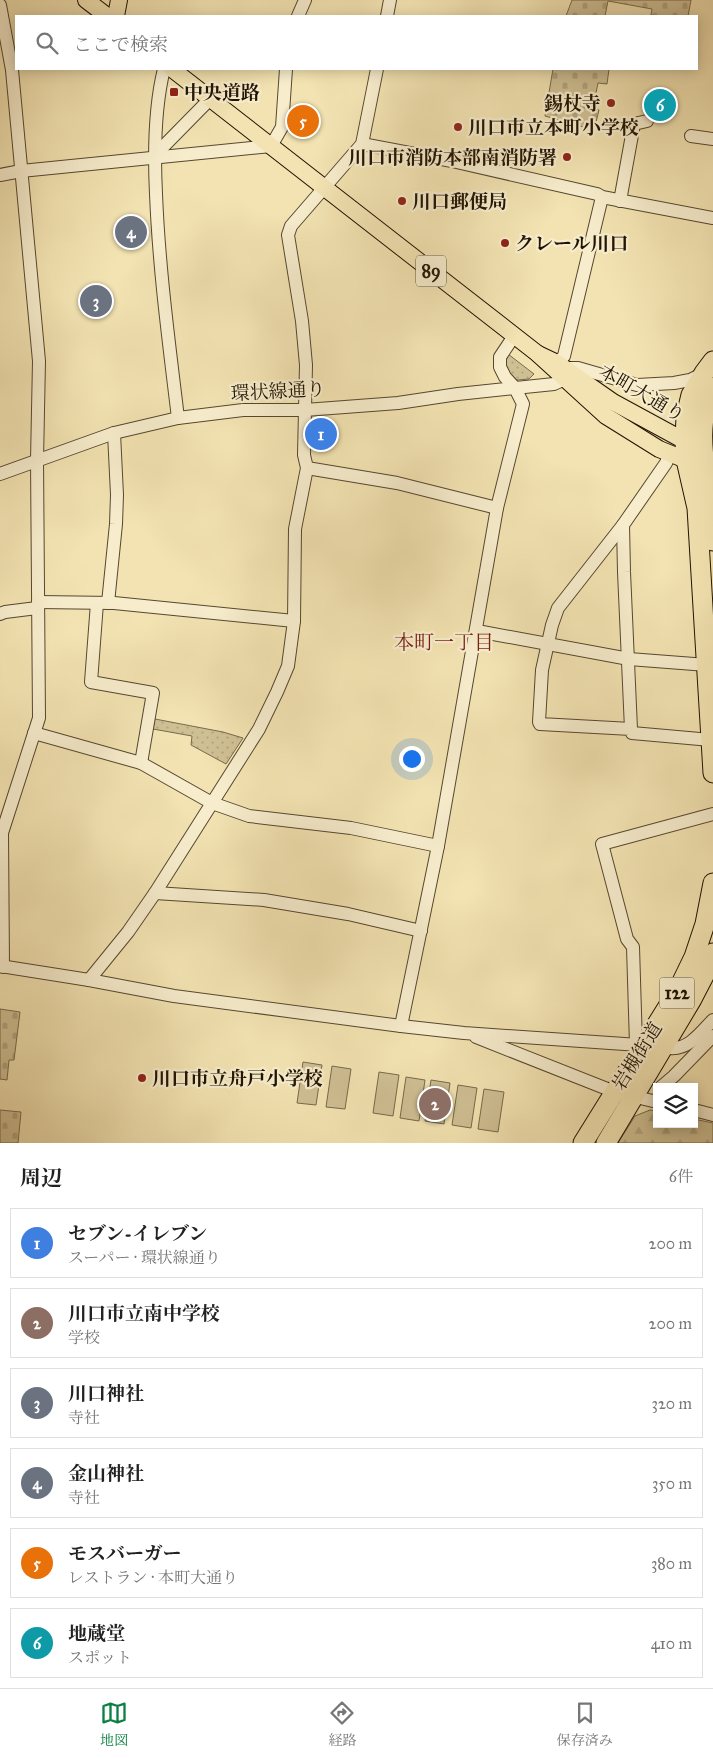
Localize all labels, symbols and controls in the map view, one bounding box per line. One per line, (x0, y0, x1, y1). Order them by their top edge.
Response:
search box (15, 15, 698, 70)
icon: search (33, 29, 61, 57)
text: ここで検索 (73, 33, 168, 56)
place label: 中央道路 (184, 81, 260, 104)
marker: 中央道路 (168, 86, 180, 98)
pin: 6 (644, 86, 676, 124)
place label: 錫杖寺 (544, 92, 601, 115)
marker: 錫杖寺 (605, 97, 617, 109)
pin: 5 (287, 102, 319, 140)
place label: 川口市立本町小学校 (468, 116, 639, 139)
marker: 川口市立本町小学校 (452, 121, 464, 133)
place label: 川口市消防本部南消防署 (348, 146, 557, 169)
marker: 川口市消防本部南消防署 (561, 151, 573, 163)
place label: 川口郵便局 (412, 190, 507, 213)
marker: 川口郵便局 (396, 195, 408, 207)
pin: 4 (115, 213, 147, 251)
place label: クレール川口 (515, 232, 629, 255)
marker: クレール川口 (499, 237, 511, 249)
road number: 89 (416, 256, 446, 286)
pin: 3 (80, 282, 112, 320)
street label: 本町大通り (595, 359, 689, 427)
street label: 環状線通り (230, 377, 326, 405)
pin: 1 (305, 415, 337, 453)
district label: 本町一丁目 (394, 630, 494, 654)
your location (399, 746, 425, 772)
road number: 122 (660, 978, 694, 1008)
street label: 岩槻街道 (607, 1018, 667, 1094)
place label: 川口市立舟戸小学校 (152, 1067, 323, 1090)
marker: 川口市立舟戸小学校 (136, 1072, 148, 1084)
map controls (653, 1083, 698, 1128)
button: layers (653, 1083, 698, 1128)
pin: 2 (419, 1085, 451, 1123)
text: 周辺 (20, 1165, 62, 1191)
text: 6件 (669, 1167, 693, 1186)
text: セブン-イレブン (68, 1222, 207, 1245)
text: 1 (34, 1234, 40, 1253)
text: 200 m (649, 1234, 692, 1253)
text: スーパー · 環状線通り (68, 1248, 221, 1267)
text: 川口市立南中学校 (68, 1302, 220, 1325)
text: 2 (33, 1314, 41, 1333)
text: 200 m (649, 1314, 692, 1333)
text: 学校 (68, 1328, 100, 1347)
text: 川口神社 (68, 1382, 144, 1405)
text: 3 (34, 1394, 40, 1413)
text: 320 m (652, 1394, 692, 1413)
text: 寺社 (68, 1408, 100, 1427)
text: 金山神社 (68, 1462, 144, 1485)
text: 4 (33, 1474, 41, 1493)
text: 350 m (652, 1474, 692, 1493)
text: 寺社 (68, 1488, 100, 1507)
text: モスバーガー (68, 1542, 182, 1565)
text: 5 (33, 1554, 41, 1573)
text: 380 m (651, 1554, 692, 1573)
text: レストラン · 本町大通り (68, 1568, 238, 1587)
text: 地蔵堂 (68, 1622, 125, 1645)
text: 6 (33, 1634, 41, 1653)
text: 410 m (651, 1634, 692, 1653)
text: スポット (68, 1648, 132, 1667)
tab: 地図 (100, 1699, 128, 1749)
tab: 経路 (328, 1699, 356, 1749)
tab: 保存済み (557, 1699, 613, 1749)

